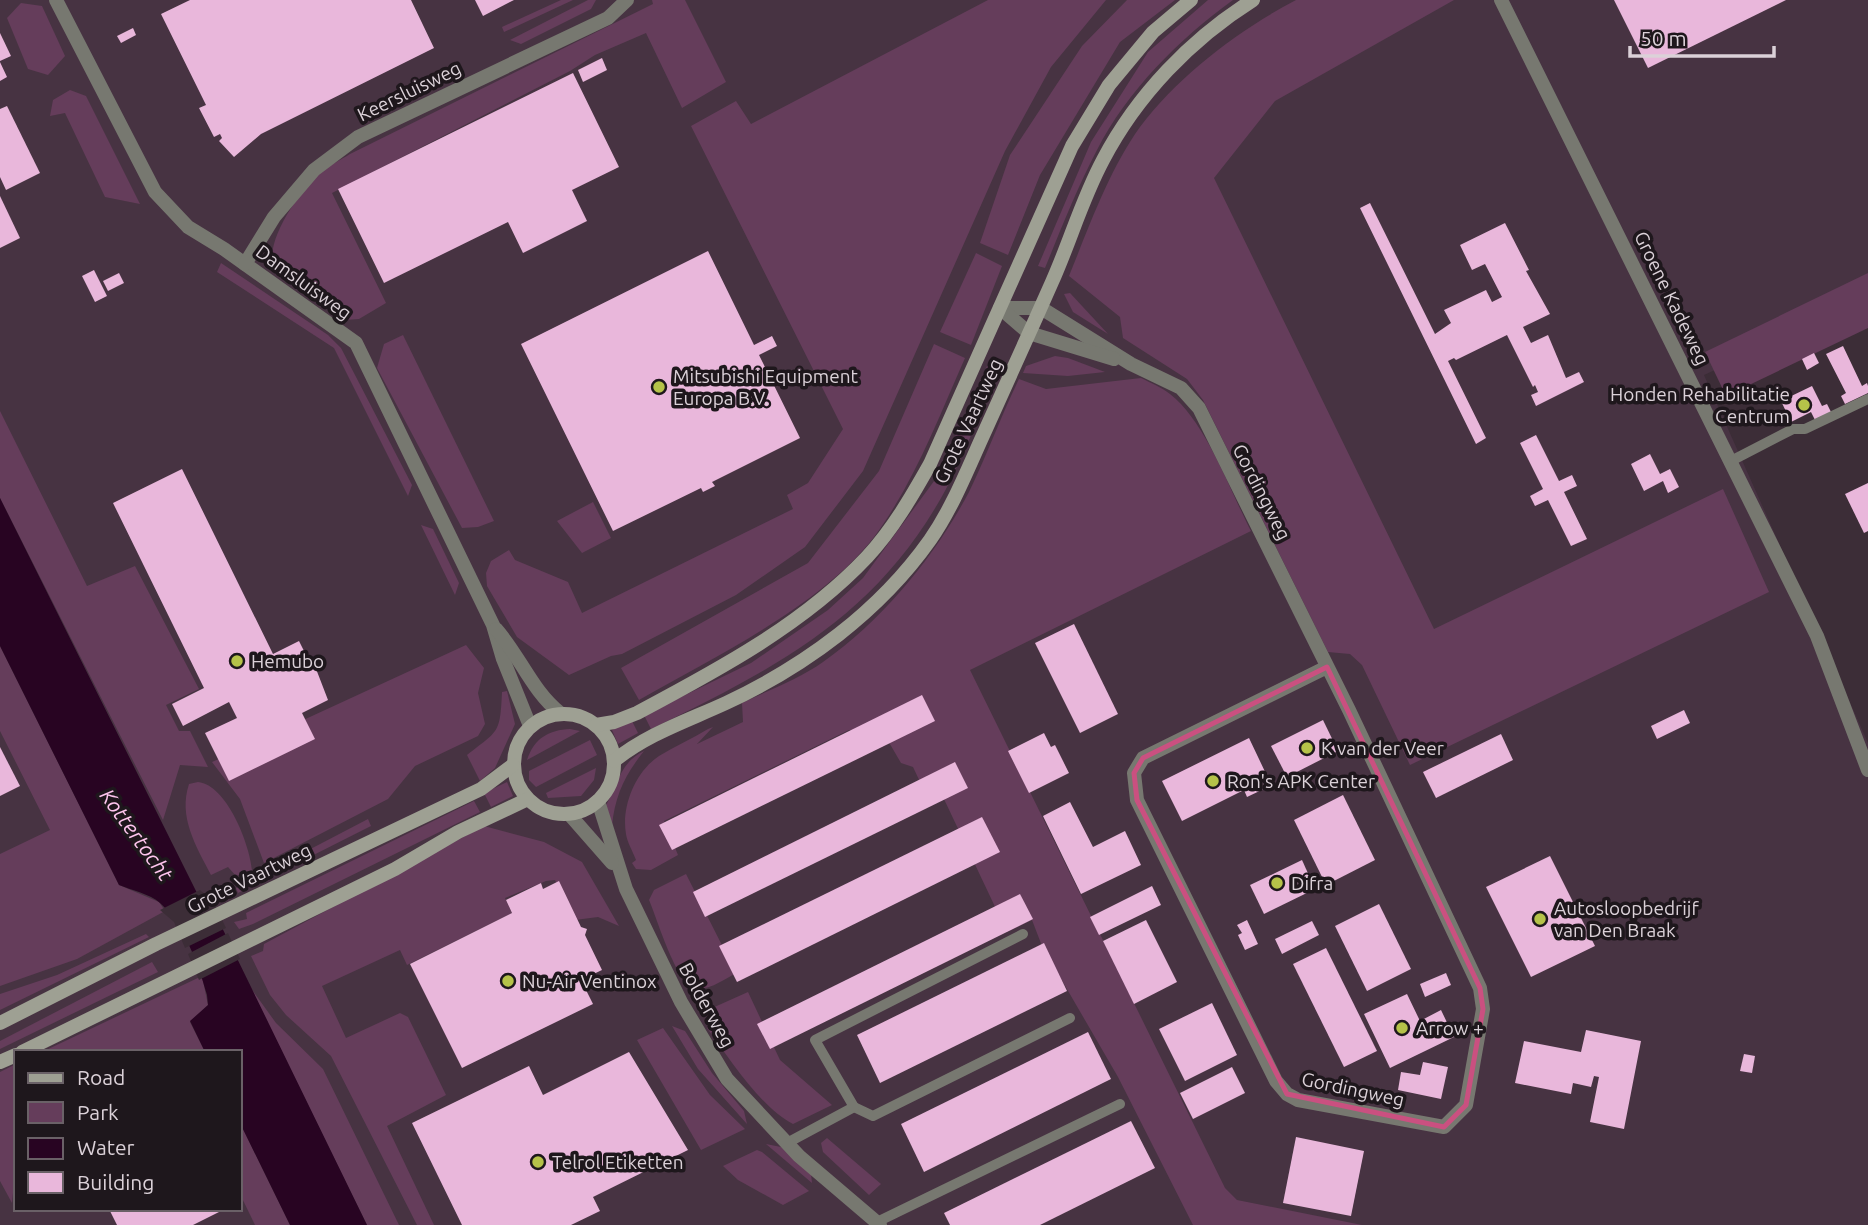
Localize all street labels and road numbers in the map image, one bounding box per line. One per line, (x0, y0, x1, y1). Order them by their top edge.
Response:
street label: Keersluisweg (354, 56, 464, 126)
street label: Groene Kadeweg (1630, 228, 1714, 368)
street label: Damsluisweg (252, 240, 356, 324)
street label: Grote Vaartweg (929, 355, 1007, 487)
street label: Gordingweg (1228, 440, 1296, 544)
street label: Grote Vaartweg (183, 838, 315, 918)
street label: Bolderweg (675, 959, 739, 1051)
street label: Gordingweg (1300, 1067, 1406, 1111)

